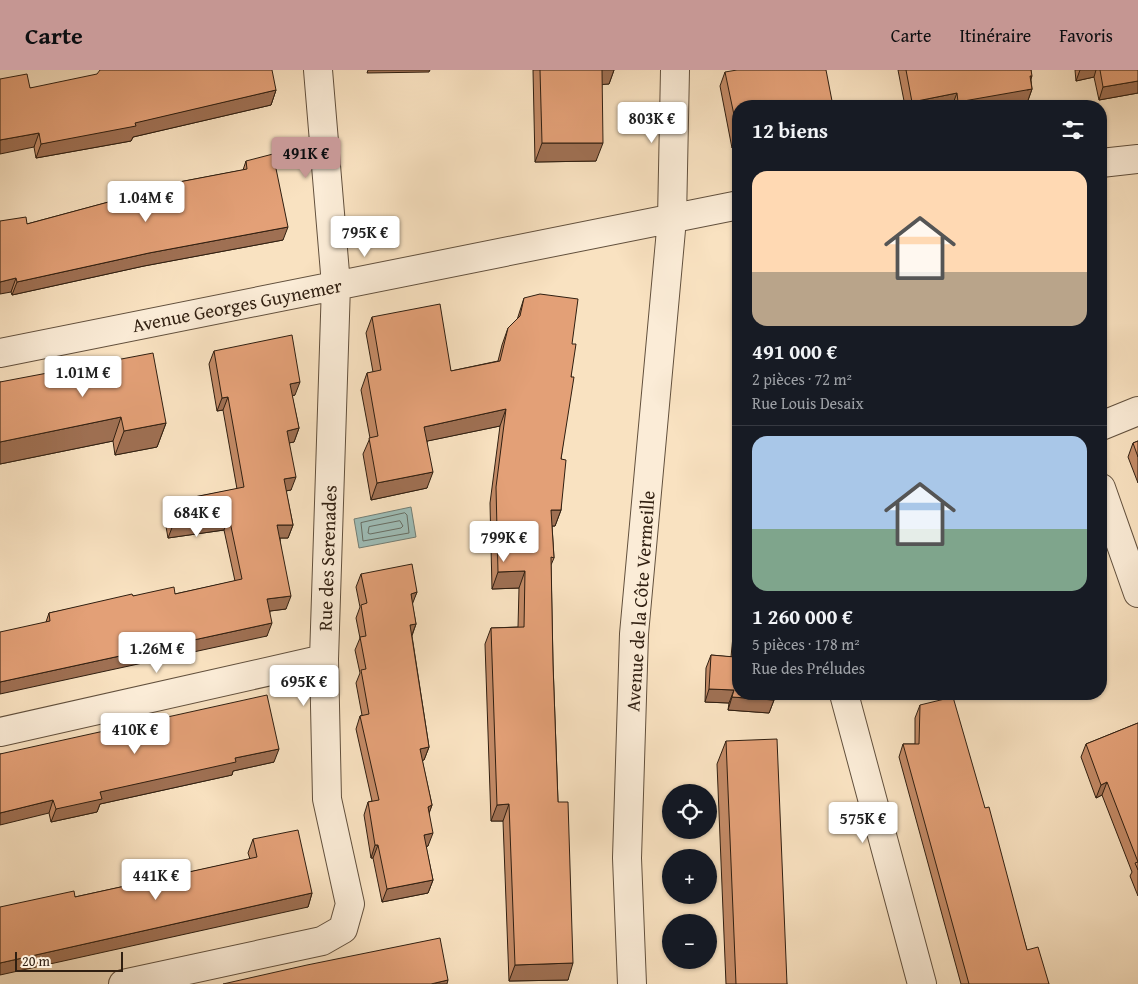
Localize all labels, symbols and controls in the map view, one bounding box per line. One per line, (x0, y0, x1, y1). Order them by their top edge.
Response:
text: Carte (25, 18, 83, 53)
text: Carte (891, 22, 931, 49)
text: Itinéraire (959, 22, 1031, 49)
text: Favoris (1059, 22, 1113, 49)
pin: 803K € (611, 102, 693, 144)
text: 803K € (629, 106, 675, 130)
text: 12 biens (752, 115, 828, 146)
icon: filters (1059, 116, 1087, 144)
pin: 491K € (265, 136, 347, 179)
text: 491K € (283, 141, 329, 165)
pin: 1.04M € (100, 180, 192, 223)
text: 1.04M € (119, 185, 173, 209)
icon: home (875, 203, 965, 293)
pin: 795K € (324, 216, 406, 258)
text: 795K € (342, 220, 388, 244)
street label: Avenue Georges Guynemer (130, 271, 344, 339)
text: 491 000 € (752, 336, 837, 367)
pin: 1.01M € (37, 356, 129, 398)
text: 1.01M € (56, 360, 110, 384)
text: 2 pièces · 72 m² (752, 367, 852, 391)
text: Rue Louis Desaix (752, 391, 864, 415)
icon: home (875, 469, 965, 559)
street label: Rue des Serenades (310, 485, 344, 631)
street label: Avenue de la Côte Vermeille (618, 489, 662, 712)
pin: 684K € (156, 496, 238, 538)
text: 684K € (174, 500, 220, 524)
pin: 799K € (463, 520, 545, 563)
text: 799K € (481, 525, 527, 549)
text: 1 260 000 € (752, 601, 853, 632)
pin: 1.26M € (111, 632, 203, 674)
text: 5 pièces · 178 m² (752, 632, 860, 656)
text: 1.26M € (130, 636, 184, 660)
text: Rue des Préludes (752, 656, 865, 680)
pin: 695K € (263, 664, 345, 707)
text: 695K € (281, 669, 327, 693)
pin: 410K € (94, 712, 176, 755)
text: 410K € (112, 717, 158, 741)
map controls (662, 784, 717, 969)
button: locate (662, 784, 717, 839)
pin: 575K € (822, 802, 904, 844)
text: 575K € (840, 806, 886, 830)
button: + (662, 849, 717, 904)
pin: 441K € (115, 858, 197, 901)
text: 441K € (133, 863, 179, 887)
button: − (662, 914, 717, 969)
scale bar (15, 949, 122, 972)
text: 20 m (22, 951, 50, 971)

